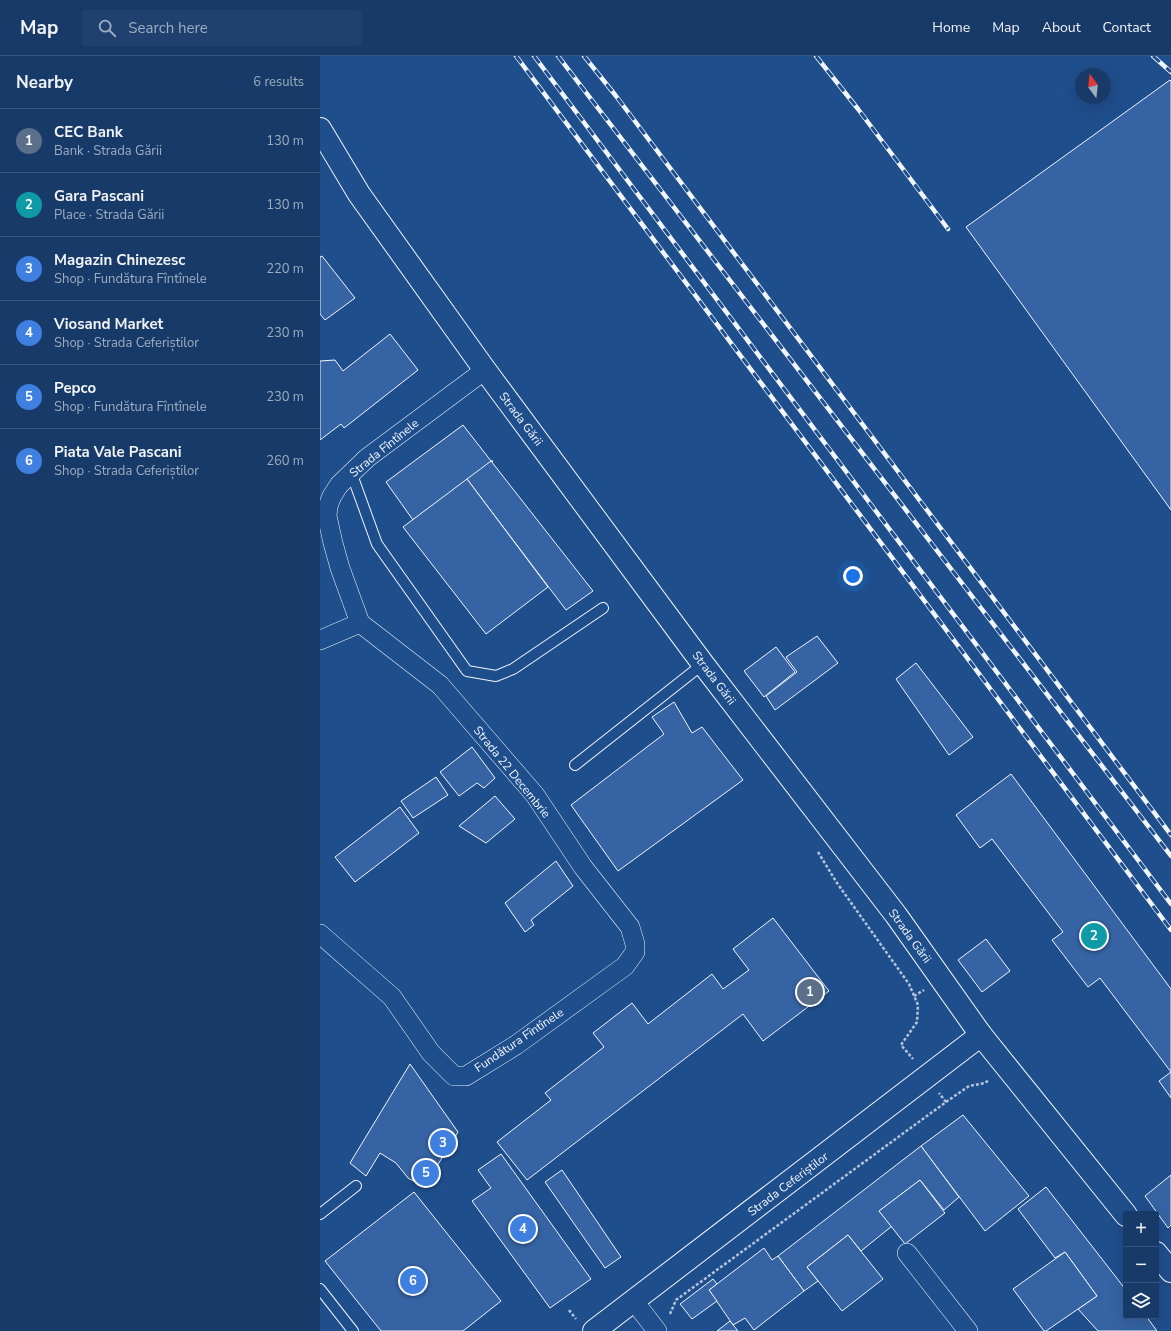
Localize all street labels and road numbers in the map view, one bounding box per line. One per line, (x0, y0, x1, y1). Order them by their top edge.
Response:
street label: Strada Gării (495, 389, 547, 449)
street label: Strada Fîntînele (346, 415, 422, 481)
street label: Strada Gării (688, 648, 740, 708)
street label: Strada 22 Decembrie (470, 723, 554, 821)
street label: Strada Gării (885, 906, 935, 966)
street label: Fundătura Fîntînele (471, 1004, 567, 1076)
street label: Strada Ceferiștilor (744, 1148, 832, 1220)

